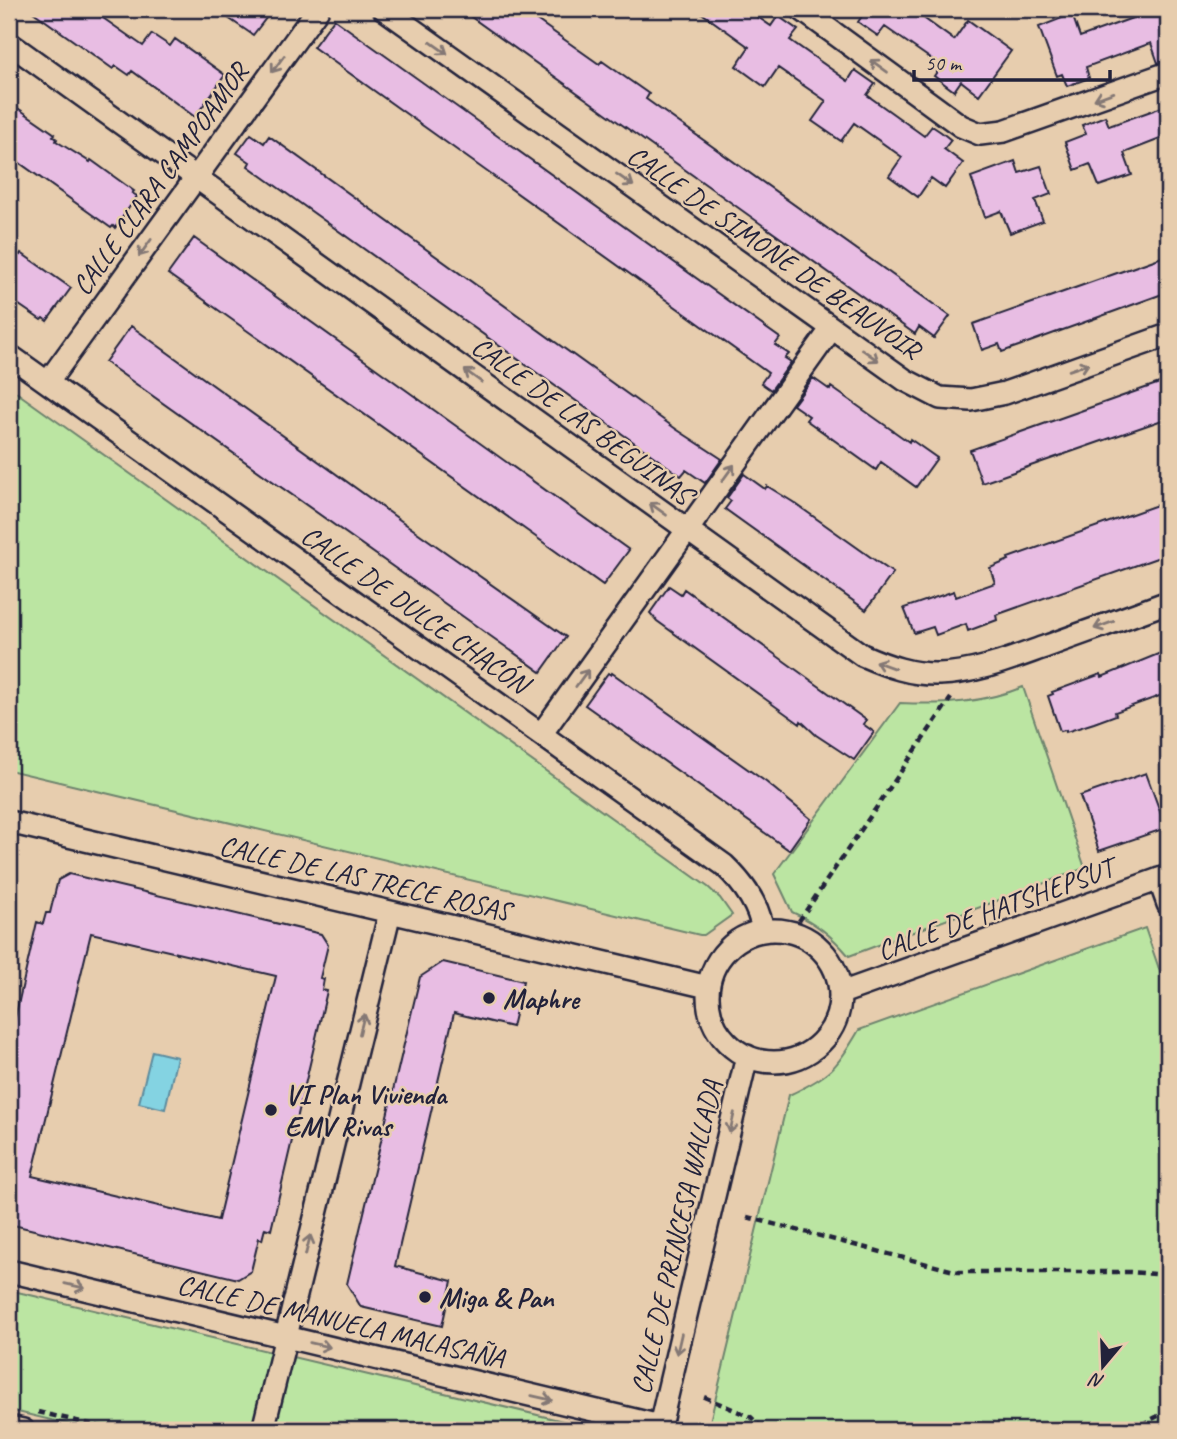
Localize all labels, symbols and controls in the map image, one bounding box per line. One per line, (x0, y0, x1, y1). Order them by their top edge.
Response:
scale bar (914, 38, 1110, 82)
one-way arrow (429, 41, 448, 55)
text: 50 m (925, 50, 963, 76)
street label: CALLE CLARA CAMPOAMOR (64, 54, 258, 302)
one-way arrow (271, 54, 285, 73)
one-way arrow (870, 59, 889, 73)
one-way arrow (1093, 91, 1115, 103)
street label: CALLE DE SIMONE DE BEAUVOIR (621, 137, 930, 368)
one-way arrow (615, 172, 634, 187)
one-way arrow (138, 238, 152, 257)
street label: CALLE DE LAS BEGUINAS (465, 328, 703, 515)
one-way arrow (860, 348, 879, 362)
one-way arrow (1068, 360, 1090, 372)
one-way arrow (464, 369, 483, 384)
one-way arrow (721, 464, 736, 483)
one-way arrow (649, 502, 668, 516)
street label: CALLE DE DULCE CHACÓN (295, 517, 539, 703)
one-way arrow (1094, 620, 1115, 633)
one-way arrow (875, 657, 897, 670)
one-way arrow (575, 669, 589, 688)
street label: CALLE DE LAS TRECE ROSAS (216, 827, 518, 929)
street label: CALLE DE HATSHEPSUT (872, 848, 1124, 968)
place label: Maphre (503, 981, 582, 1016)
marker: Maphre (481, 990, 497, 1006)
one-way arrow (356, 1013, 370, 1036)
street label: CALLE DE PRINCESA WALLADA (623, 1076, 729, 1397)
place label: VI Plan Vivienda EMV Rivas (285, 1077, 449, 1144)
marker: VI Plan Vivienda EMV Rivas (263, 1102, 279, 1118)
one-way arrow (724, 1111, 738, 1134)
one-way arrow (302, 1234, 315, 1257)
street label: CALLE DE MANUELA MALASAÑA (174, 1266, 510, 1376)
one-way arrow (63, 1280, 86, 1294)
place label: Miga & Pan (439, 1280, 555, 1315)
marker: Miga & Pan (417, 1289, 433, 1305)
north arrow (1068, 1330, 1138, 1400)
one-way arrow (672, 1332, 685, 1355)
one-way arrow (308, 1339, 331, 1352)
text: N (1085, 1367, 1107, 1394)
one-way arrow (530, 1391, 553, 1405)

